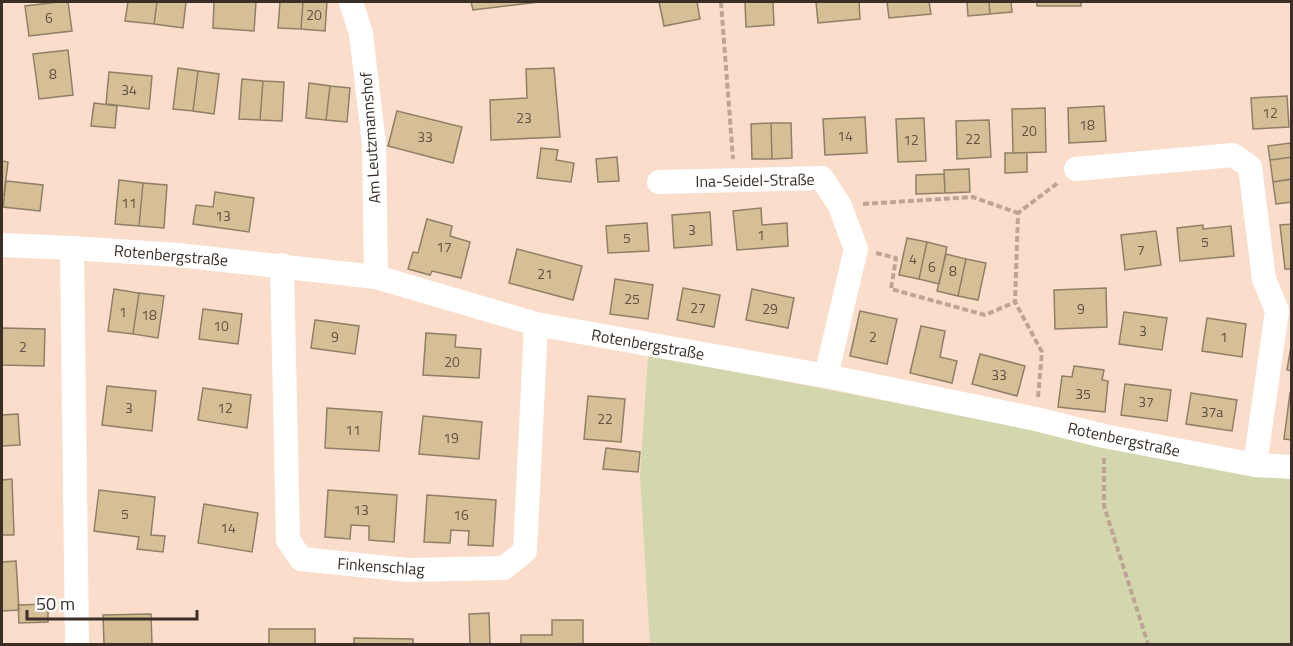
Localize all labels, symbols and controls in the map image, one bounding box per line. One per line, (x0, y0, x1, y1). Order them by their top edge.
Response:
house number: 20 (306, 4, 322, 25)
house number: 6 (45, 7, 53, 28)
house number: 8 (49, 63, 57, 84)
street label: Am Leutzmannshof (353, 71, 387, 205)
house number: 34 (121, 79, 137, 100)
house number: 12 (1262, 102, 1278, 123)
house number: 23 (516, 107, 532, 128)
house number: 18 (1079, 114, 1095, 135)
house number: 20 (1021, 120, 1037, 141)
house number: 14 (837, 125, 853, 146)
house number: 33 (417, 126, 433, 147)
house number: 22 (965, 128, 981, 149)
house number: 12 (903, 129, 919, 150)
street label: Ina-Seidel-Straße (695, 167, 815, 193)
house number: 11 (121, 192, 137, 213)
house number: 13 (215, 205, 231, 226)
house number: 3 (688, 219, 696, 240)
house number: 1 (757, 224, 765, 245)
house number: 5 (623, 227, 631, 248)
house number: 5 (1201, 231, 1209, 252)
house number: 17 (436, 236, 452, 257)
street label: Rotenbergstraße (113, 238, 229, 272)
house number: 7 (1137, 239, 1145, 260)
house number: 4 (909, 248, 917, 269)
house number: 6 (928, 256, 936, 277)
house number: 8 (949, 260, 957, 281)
house number: 21 (537, 263, 553, 284)
house number: 25 (624, 288, 640, 309)
house number: 27 (690, 297, 706, 318)
house number: 29 (762, 298, 778, 319)
house number: 9 (1077, 298, 1085, 319)
house number: 1 (119, 301, 127, 322)
house number: 18 (141, 304, 157, 325)
house number: 10 (213, 315, 229, 336)
house number: 3 (1139, 320, 1147, 341)
street label: Rotenbergstraße (590, 322, 706, 366)
house number: 9 (331, 326, 339, 347)
house number: 2 (869, 326, 877, 347)
house number: 1 (1220, 326, 1228, 347)
house number: 2 (19, 336, 27, 357)
house number: 20 (444, 351, 460, 372)
house number: 33 (991, 364, 1007, 385)
house number: 35 (1075, 383, 1091, 404)
house number: 37 (1138, 391, 1154, 412)
house number: 3 (125, 397, 133, 418)
house number: 12 (217, 397, 233, 418)
house number: 37a (1201, 401, 1223, 422)
house number: 22 (597, 408, 613, 429)
street label: Rotenbergstraße (1066, 415, 1182, 463)
house number: 11 (345, 419, 361, 440)
house number: 19 (443, 427, 459, 448)
house number: 13 (353, 499, 369, 520)
house number: 5 (121, 503, 129, 524)
house number: 16 (453, 504, 469, 525)
house number: 14 (220, 517, 236, 538)
street label: Finkenschlag (336, 551, 426, 581)
scale bar (27, 583, 196, 621)
text: 50 m (36, 590, 75, 617)

